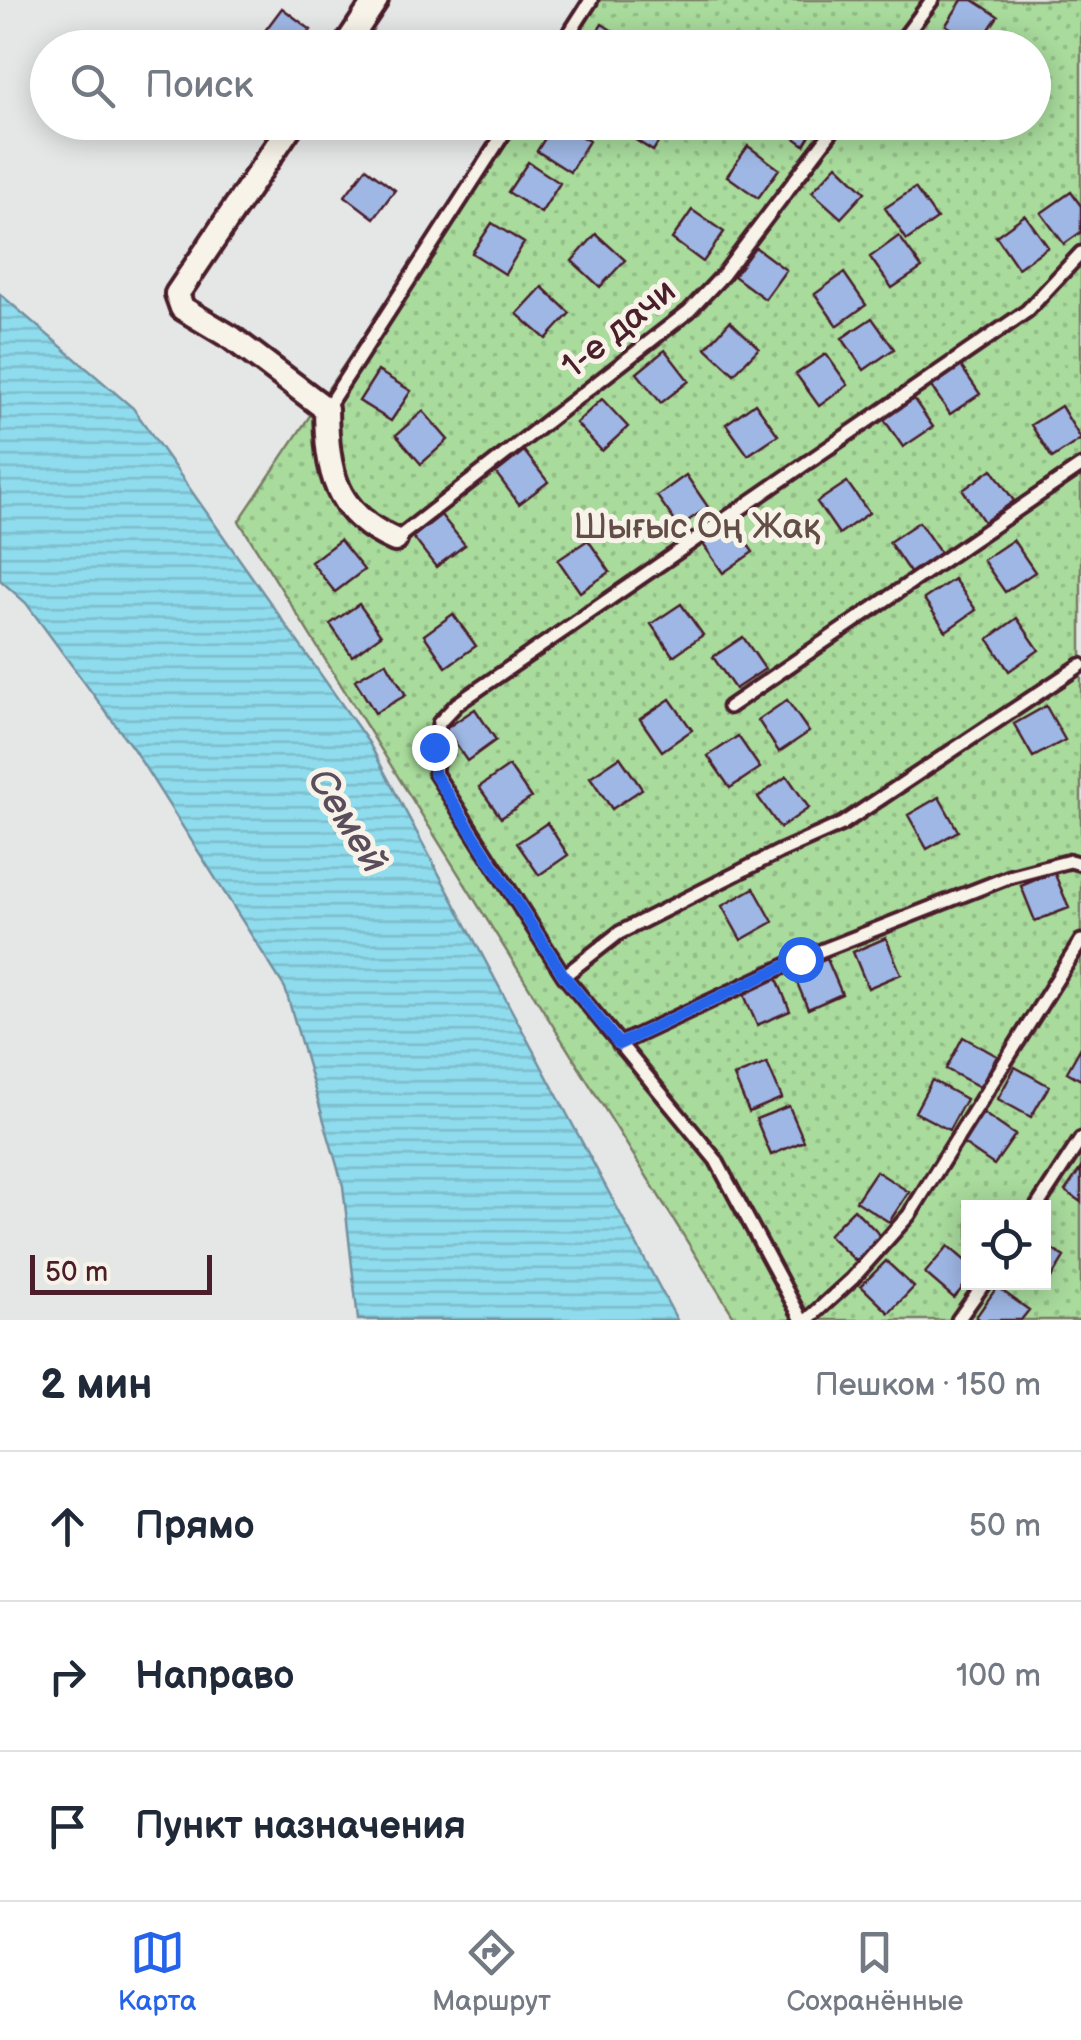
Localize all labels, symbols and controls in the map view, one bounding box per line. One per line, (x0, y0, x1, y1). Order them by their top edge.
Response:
search box (30, 30, 1051, 140)
icon: search (65, 58, 120, 113)
text: Поиск (145, 63, 253, 108)
street label: 1-е дачи (553, 270, 685, 388)
park label: Шығыс Оң Жақ (573, 506, 821, 549)
route end (412, 725, 458, 771)
water label: Семей (297, 760, 397, 882)
route start (778, 937, 824, 983)
map controls (961, 1200, 1051, 1290)
button: locate (961, 1200, 1051, 1290)
scale bar (30, 1250, 212, 1294)
text: 50 m (45, 1256, 108, 1289)
text: 2 мин (40, 1360, 152, 1411)
text: Пешком · 150 m (815, 1366, 1041, 1405)
icon: ahead (40, 1499, 95, 1554)
text: Прямо (135, 1504, 254, 1549)
text: 50 m (969, 1507, 1041, 1546)
icon: right (40, 1649, 95, 1704)
text: Направо (135, 1654, 294, 1699)
text: 100 m (956, 1657, 1041, 1696)
icon: arrive (40, 1799, 95, 1854)
text: Пункт назначения (135, 1804, 466, 1849)
tab: Карта (118, 1925, 197, 2018)
tab: Маршрут (432, 1925, 551, 2018)
tab: Сохранённые (786, 1925, 963, 2018)

